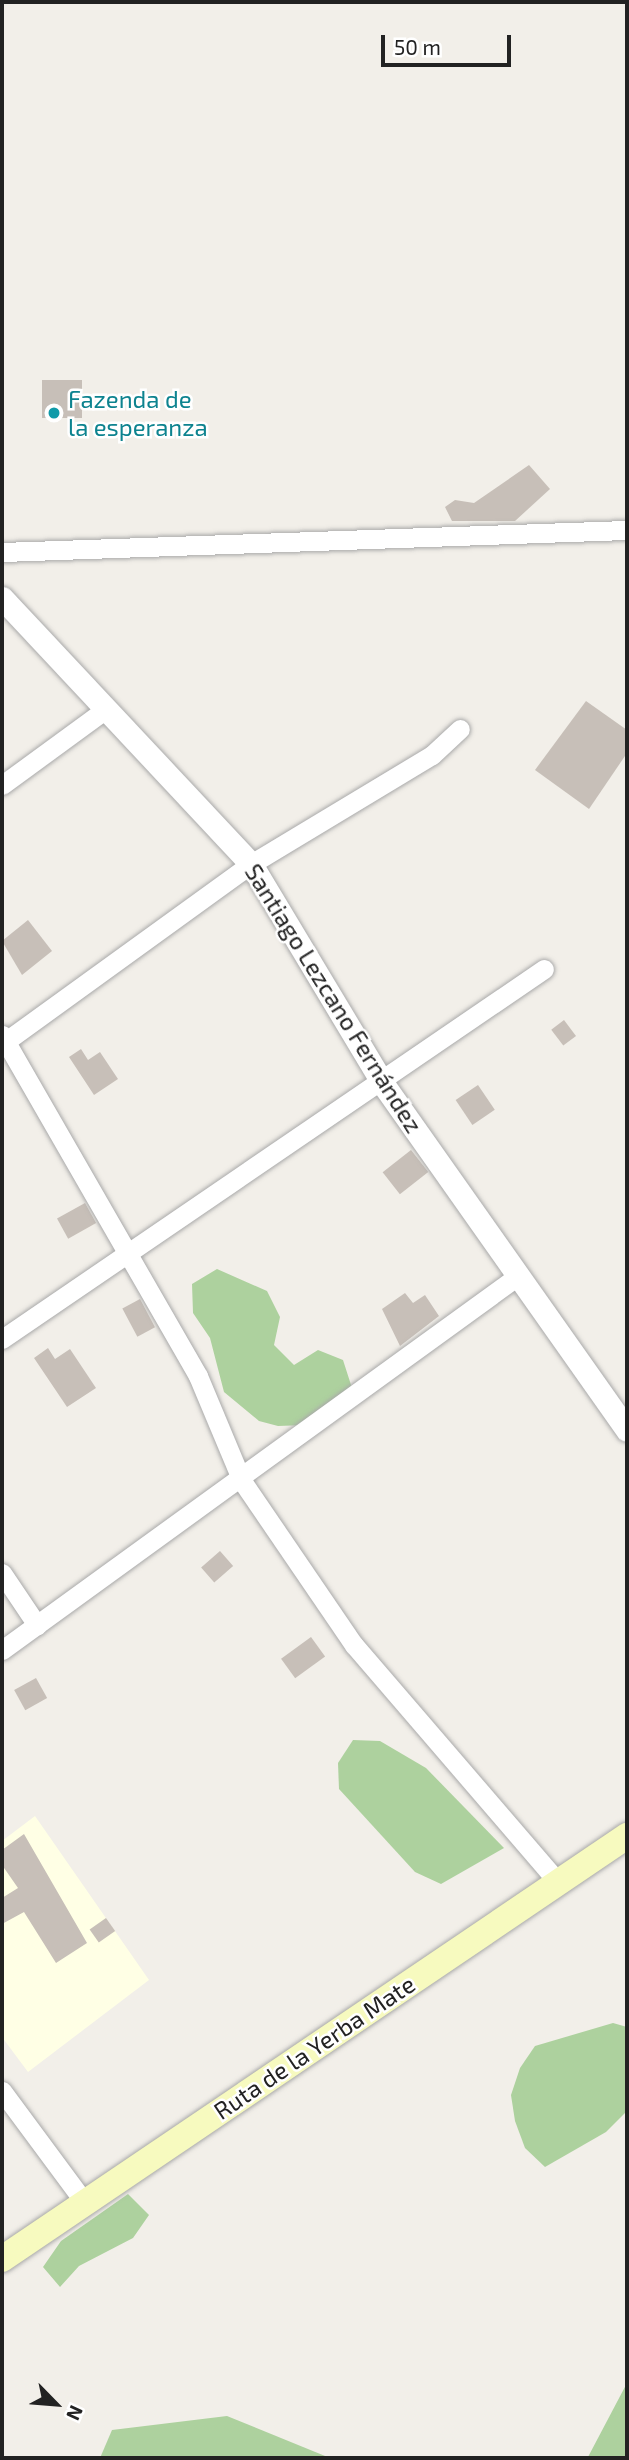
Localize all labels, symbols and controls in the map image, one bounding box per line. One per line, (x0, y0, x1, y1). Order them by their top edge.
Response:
scale bar (384, 21, 514, 65)
text: 50 m (394, 34, 441, 59)
place label: Fazenda de la esperanza (68, 385, 208, 441)
marker: Fazenda de la esperanza (46, 405, 62, 421)
street label: Santiago Lezcano Fernández (239, 858, 429, 1138)
street label: Ruta de la Yerba Mate (208, 1969, 420, 2125)
north arrow (21, 2369, 91, 2439)
text: N (62, 2402, 89, 2424)

